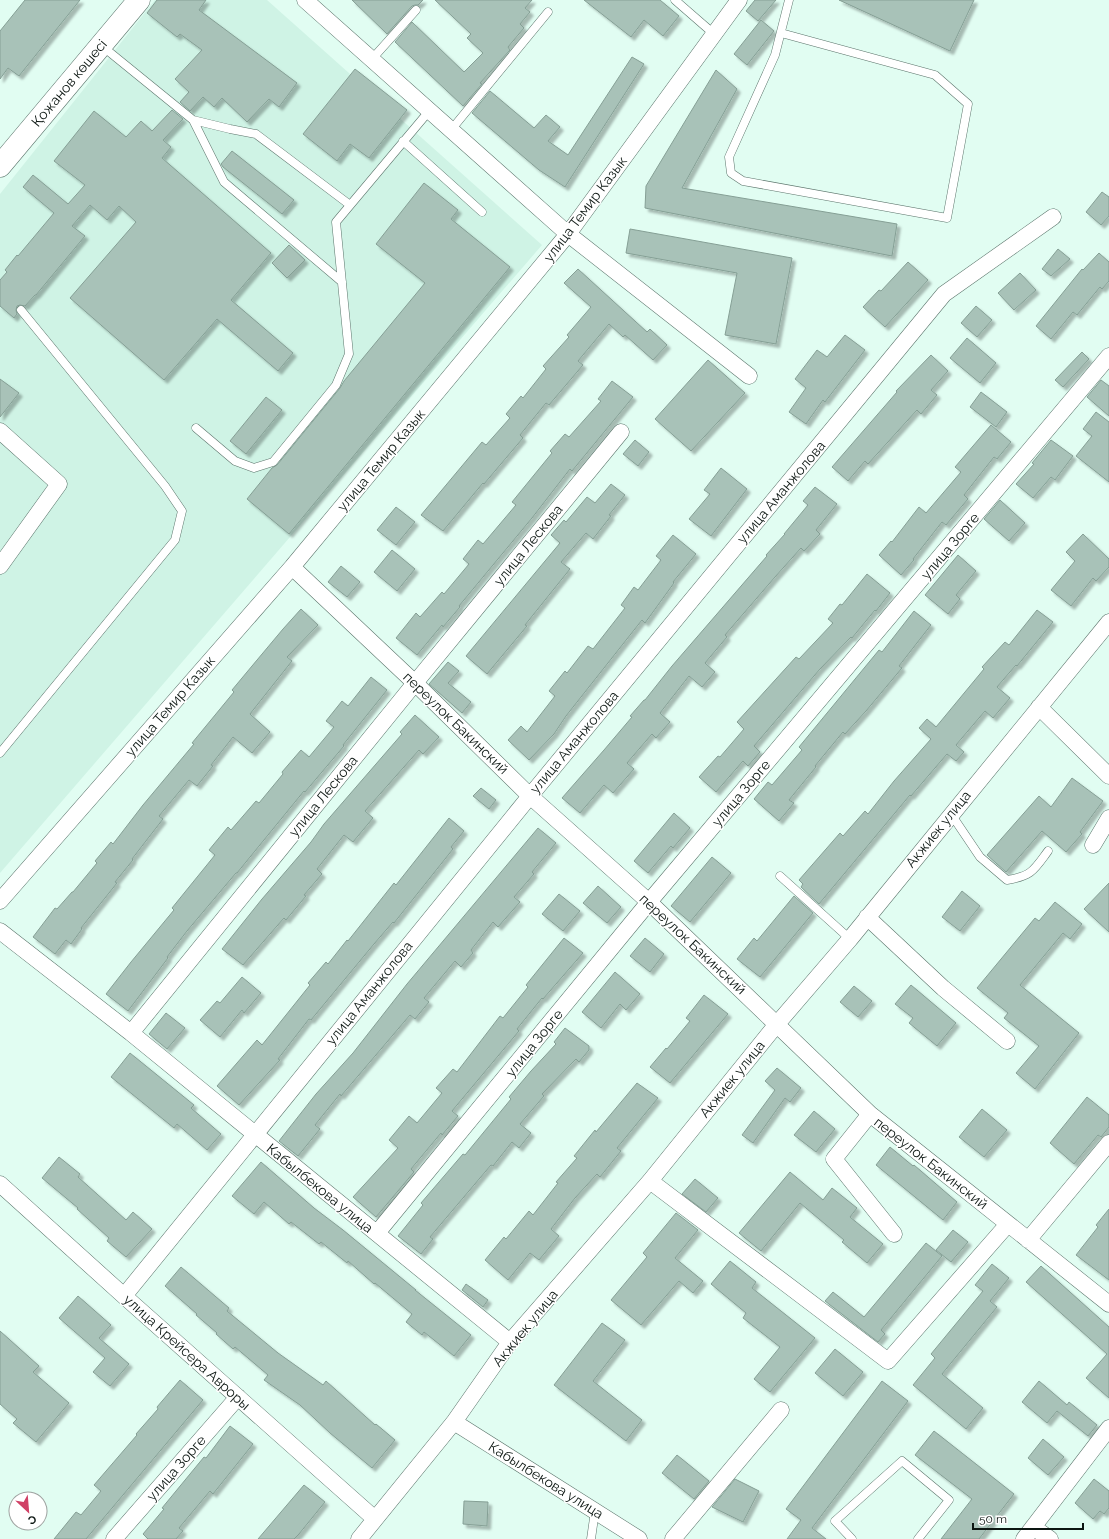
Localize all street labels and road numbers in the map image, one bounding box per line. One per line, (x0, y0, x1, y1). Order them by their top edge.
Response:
street label: Қожанов көшесі (28, 36, 110, 130)
street label: улица Темир Казык (540, 153, 630, 265)
street label: улица Темир Казык (334, 406, 428, 514)
street label: улица Аманжолова (734, 438, 828, 546)
street label: улица Лескова (490, 501, 566, 589)
street label: улица Зорге (918, 510, 982, 582)
street label: улица Темир Казык (122, 652, 218, 760)
street label: переулок Бакинский (400, 669, 512, 777)
street label: улица Аманжолова (527, 688, 621, 796)
street label: улица Лескова (285, 752, 361, 840)
street label: улица Зорге (709, 757, 773, 829)
street label: Акжиек улица (902, 787, 974, 871)
street label: переулок Бакинский (636, 891, 750, 997)
street label: улица Аманжолова (322, 938, 416, 1048)
street label: улица Зорге (502, 1006, 566, 1080)
street label: Акжиек улица (696, 1037, 768, 1121)
street label: переулок Бакинский (871, 1114, 991, 1212)
street label: Кабылбекова улица (264, 1140, 376, 1236)
street label: Акжиек улица (489, 1286, 561, 1370)
street label: улица Крейсера Авроры (121, 1291, 253, 1413)
street label: улица Зорге (143, 1432, 209, 1504)
street label: Кабылбекова улица (486, 1438, 606, 1522)

